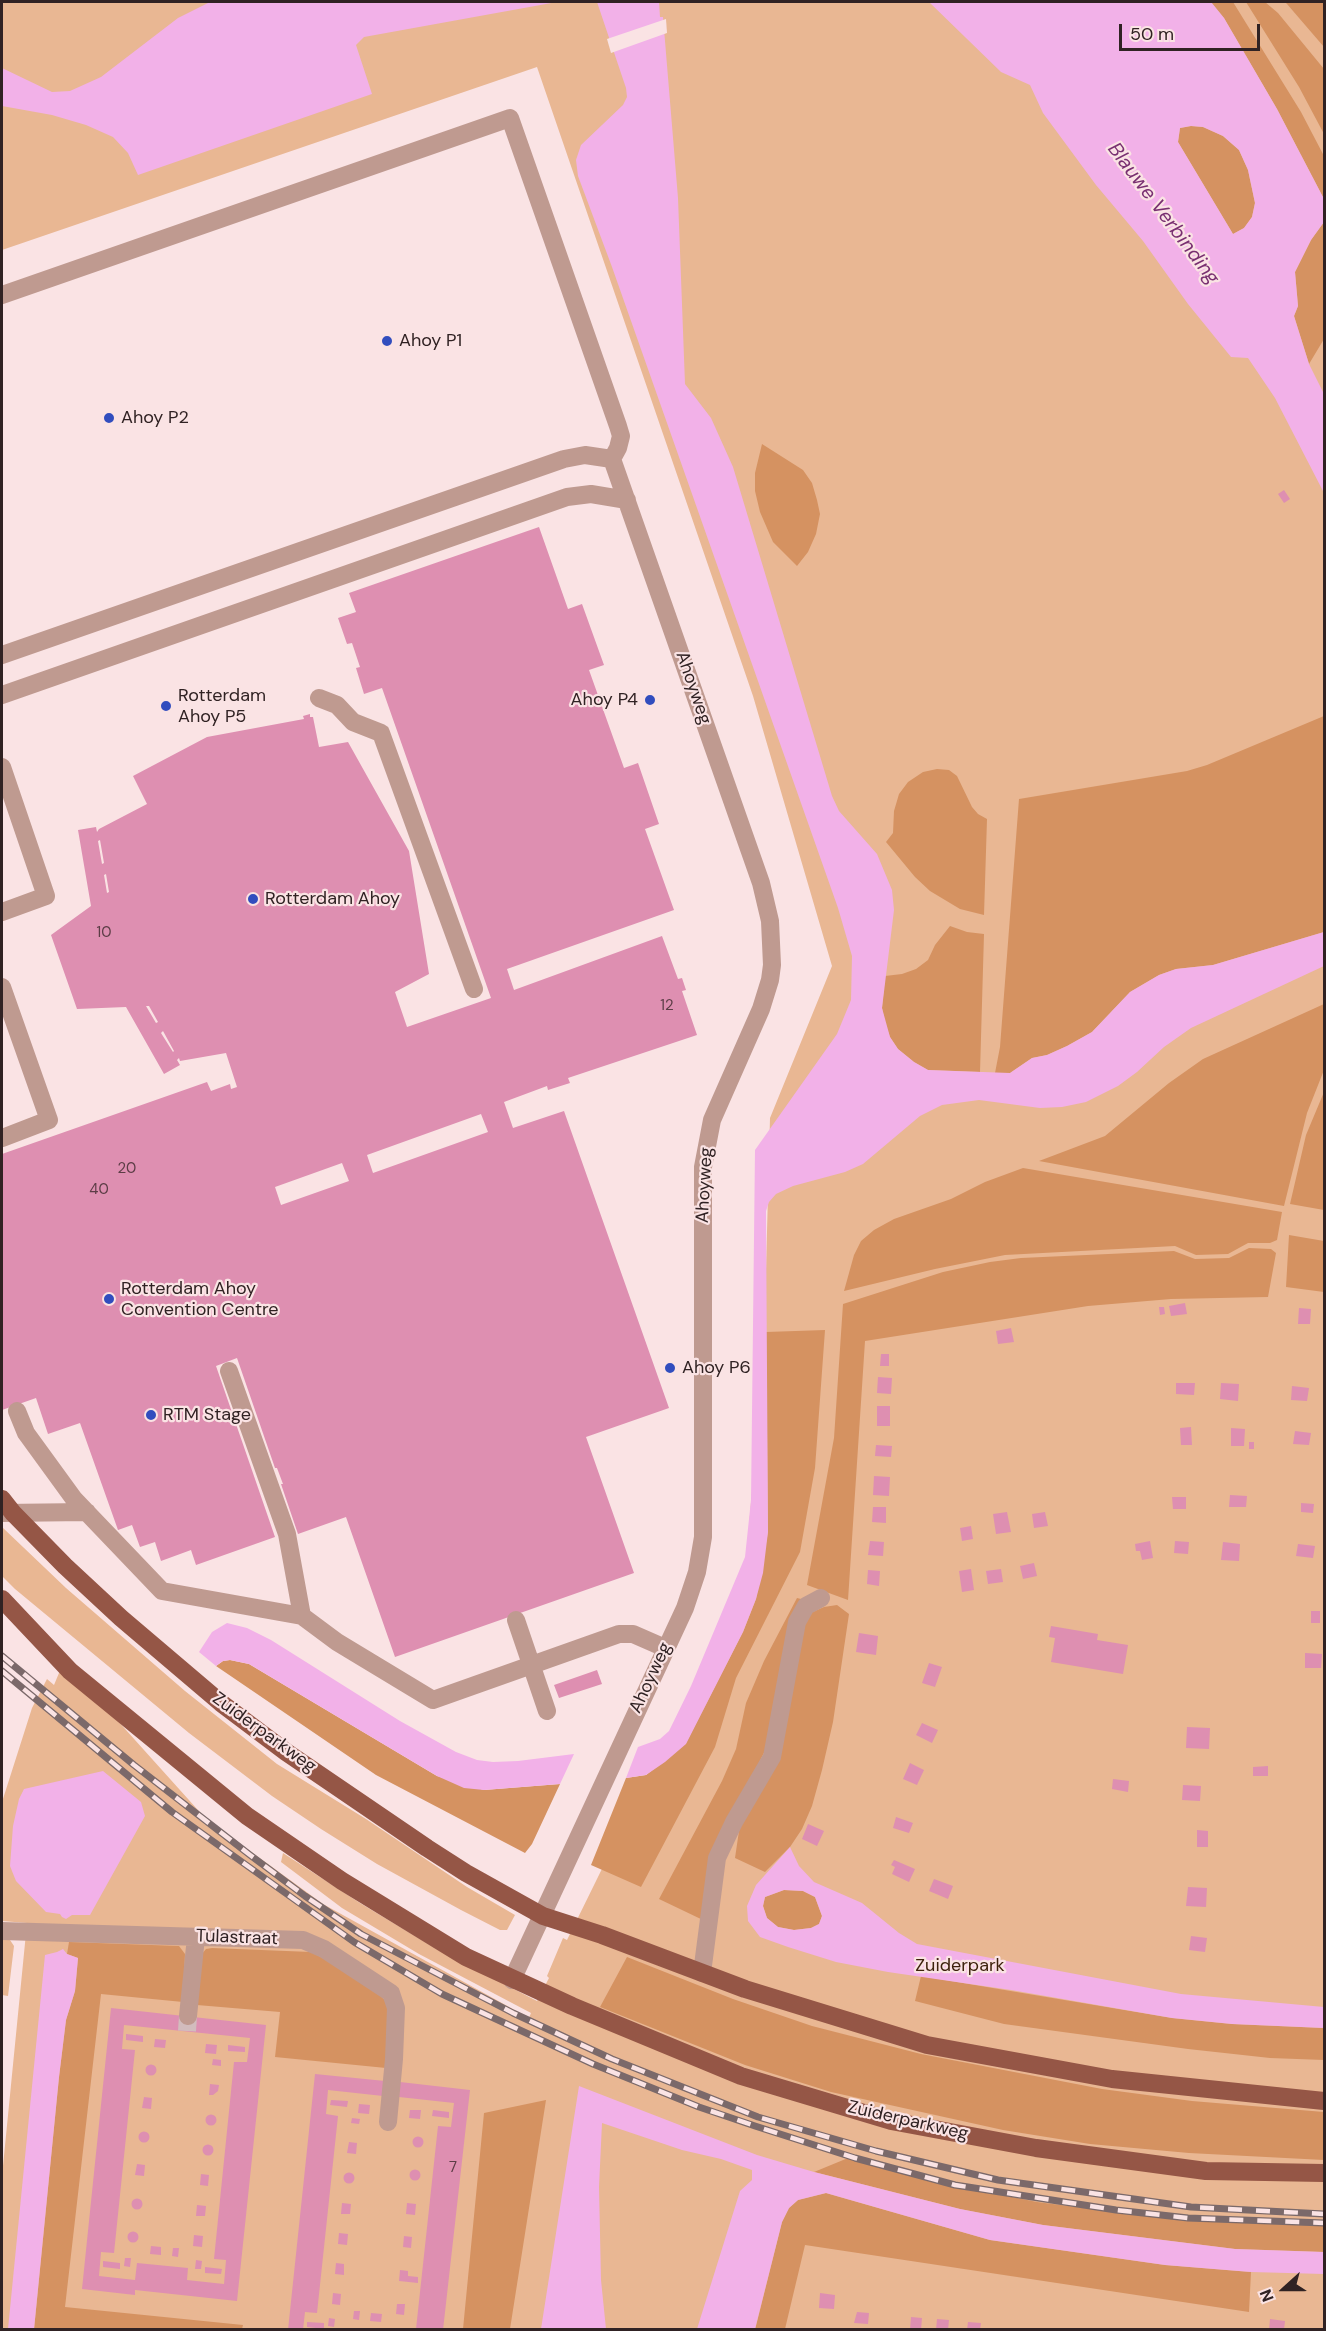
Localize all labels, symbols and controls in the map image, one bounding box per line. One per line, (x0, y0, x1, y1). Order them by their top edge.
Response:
scale bar (1122, 12, 1263, 50)
text: 50 m (1130, 22, 1174, 46)
water label: Blauwe Verbinding (1102, 138, 1224, 290)
place label: Ahoy P1 (399, 330, 462, 352)
marker: Ahoy P1 (380, 334, 394, 348)
place label: Ahoy P2 (121, 407, 189, 429)
marker: Ahoy P2 (102, 411, 116, 425)
street label: Ahoyweg (670, 649, 716, 727)
place label: Rotterdam Ahoy P5 (178, 685, 266, 728)
place label: Ahoy P4 (571, 689, 638, 711)
marker: Ahoy P4 (643, 693, 657, 707)
marker: Rotterdam Ahoy P5 (159, 699, 173, 713)
place label: Rotterdam Ahoy (265, 888, 400, 910)
marker: Rotterdam Ahoy (246, 892, 260, 906)
house number: 10 (97, 924, 111, 942)
house number: 12 (660, 997, 674, 1015)
street label: Ahoyweg (692, 1147, 718, 1223)
house number: 20 (118, 1160, 136, 1178)
house number: 40 (89, 1181, 109, 1199)
place label: Rotterdam Ahoy Convention Centre (121, 1278, 279, 1320)
marker: Rotterdam Ahoy Convention Centre (102, 1292, 116, 1306)
place label: Ahoy P6 (682, 1357, 751, 1379)
marker: Ahoy P6 (663, 1361, 677, 1375)
place label: RTM Stage (163, 1404, 251, 1426)
marker: RTM Stage (144, 1408, 158, 1422)
street label: Ahoyweg (625, 1639, 677, 1717)
street label: Zuiderparkweg (208, 1688, 320, 1778)
street label: Tulastraat (196, 1926, 278, 1950)
park label: Zuiderpark (915, 1955, 1005, 1977)
street label: Zuiderparkweg (846, 2097, 970, 2145)
house number: 7 (449, 2159, 457, 2177)
north arrow (1254, 2259, 1314, 2319)
text: N (1255, 2286, 1279, 2305)

